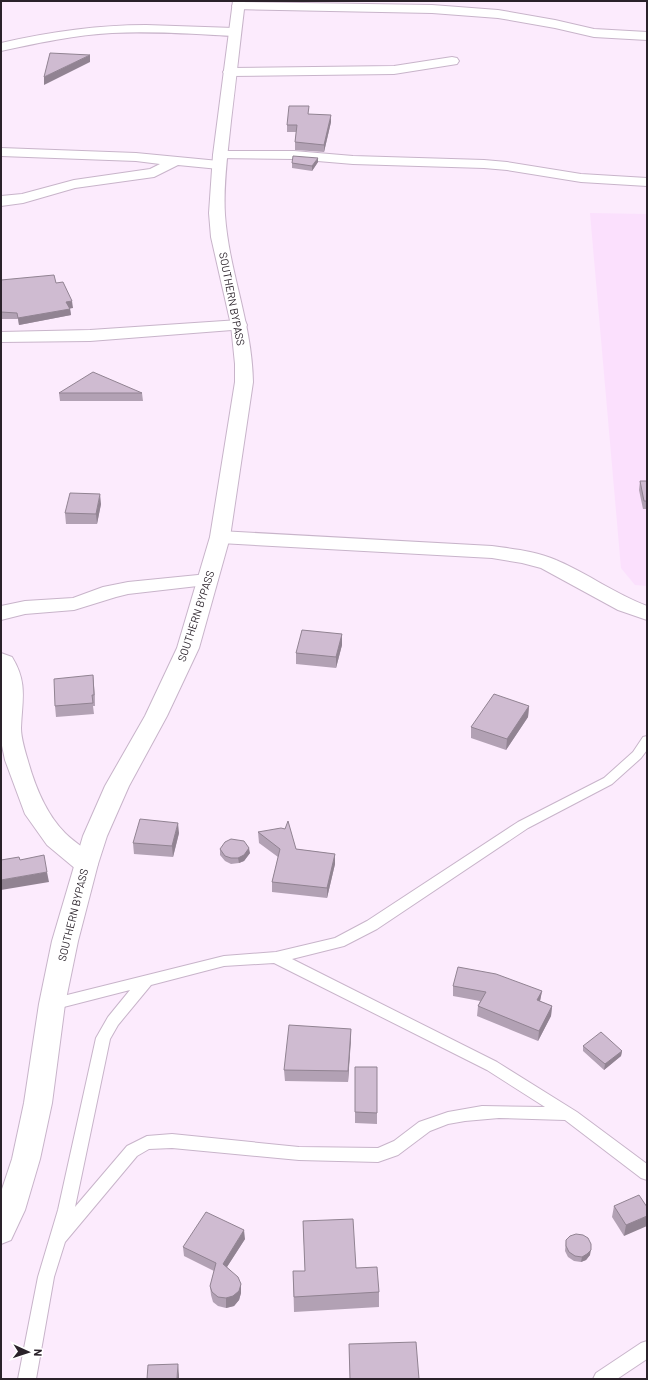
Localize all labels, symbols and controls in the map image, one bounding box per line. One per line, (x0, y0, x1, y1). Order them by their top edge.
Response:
street label: SOUTHERN BYPASS (217, 251, 248, 347)
street label: SOUTHERN BYPASS (175, 569, 216, 663)
street label: SOUTHERN BYPASS (55, 867, 90, 963)
north arrow (8, 1332, 48, 1372)
text: N (32, 1349, 45, 1357)

